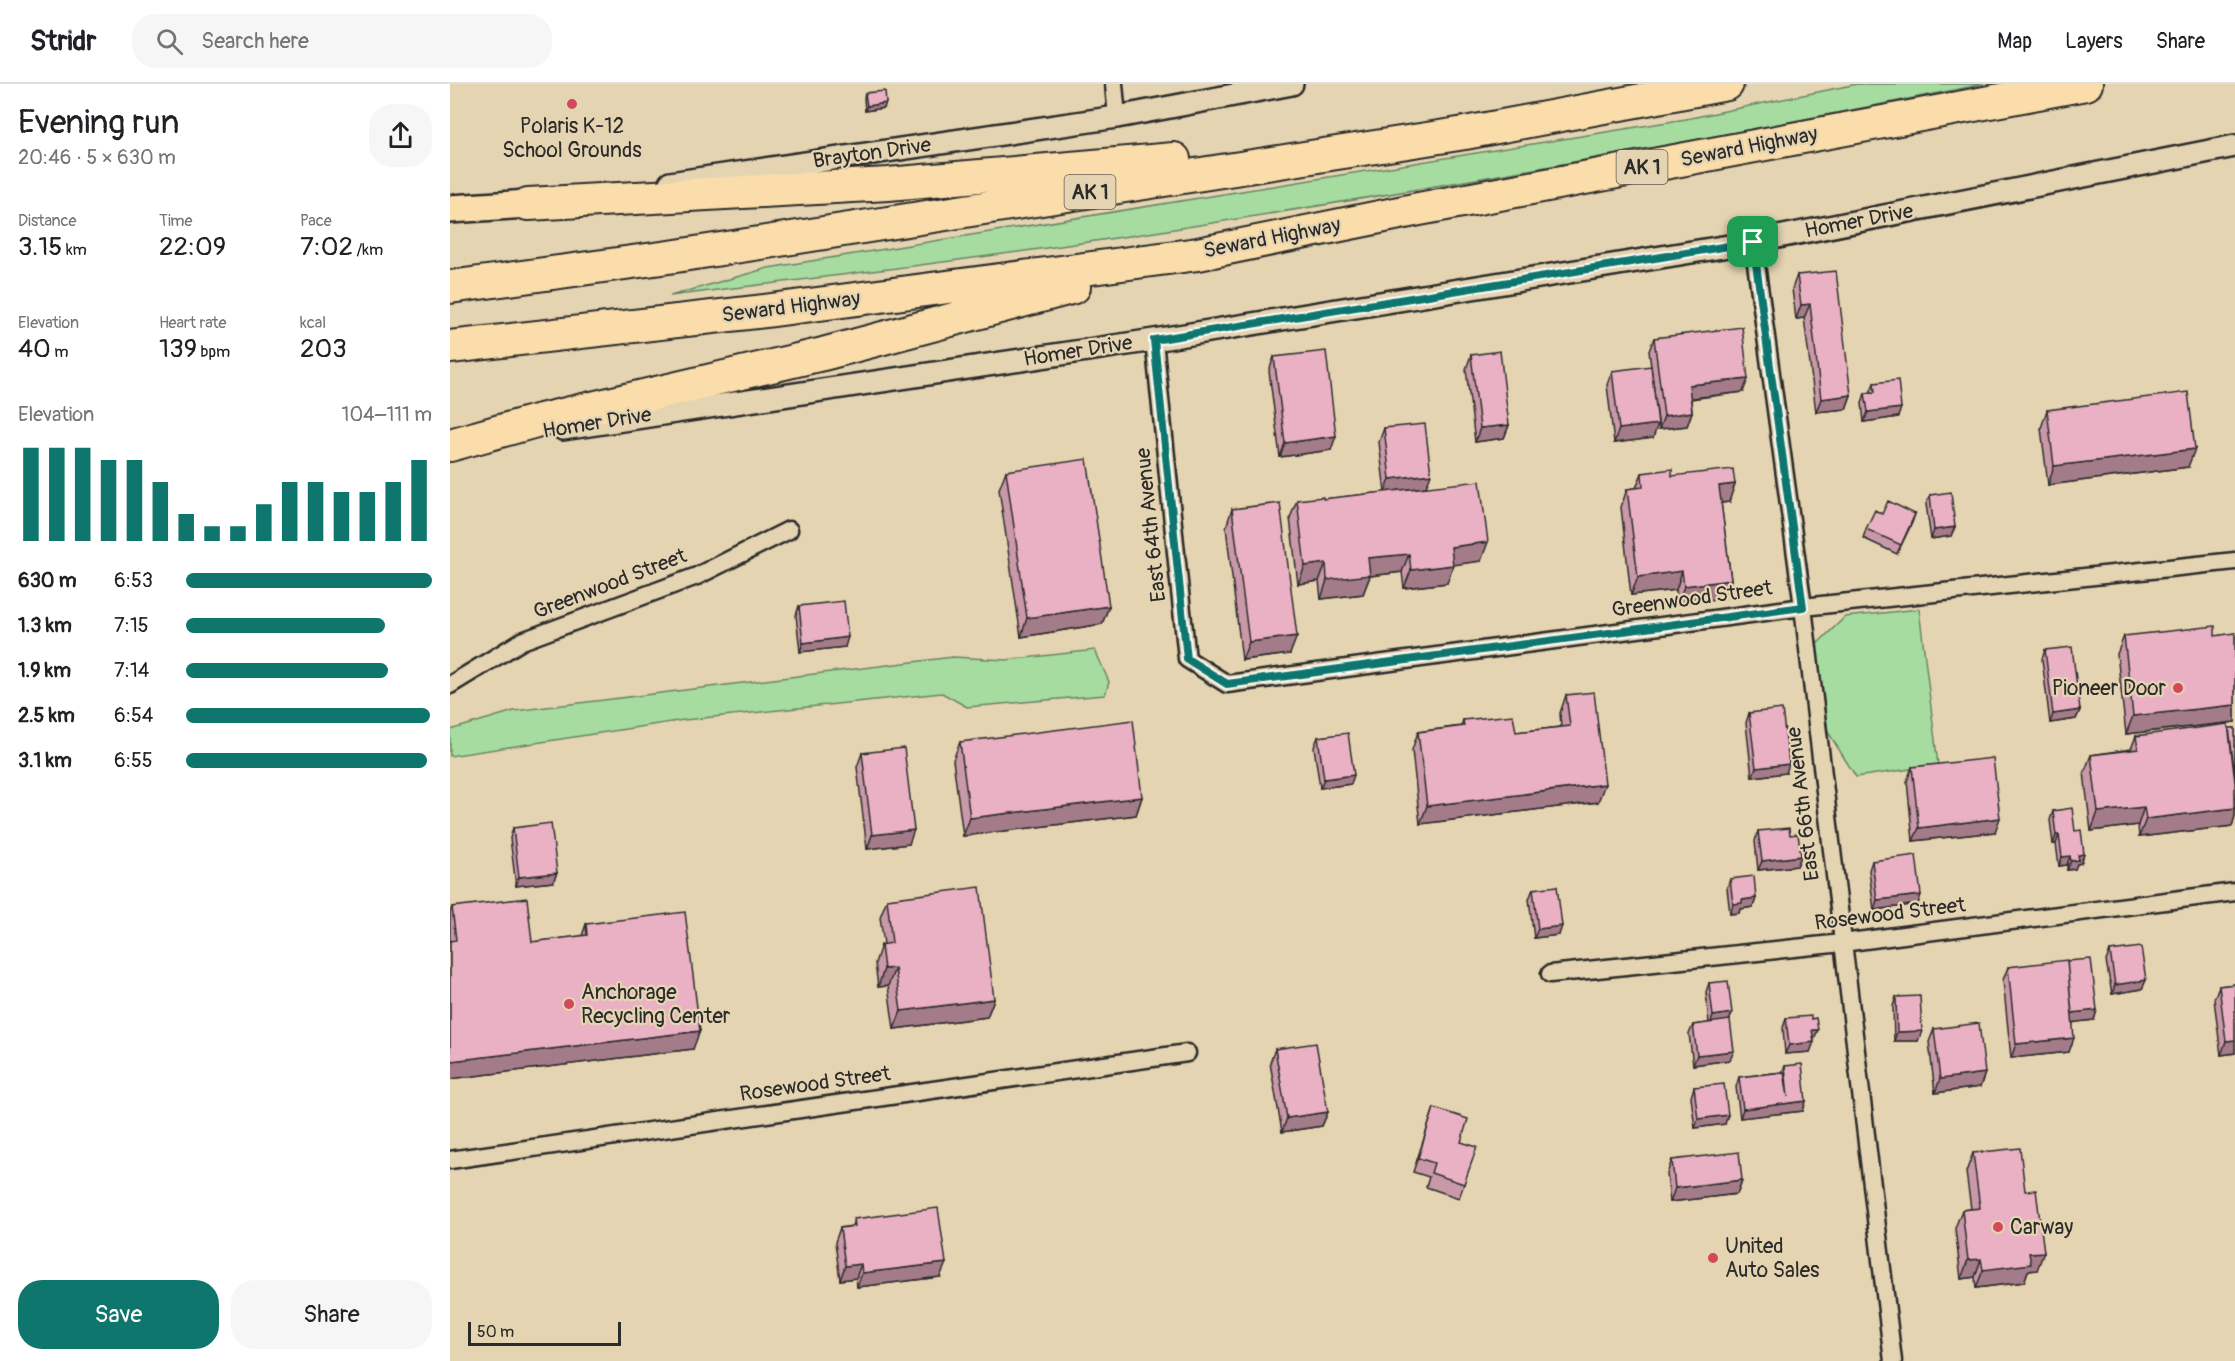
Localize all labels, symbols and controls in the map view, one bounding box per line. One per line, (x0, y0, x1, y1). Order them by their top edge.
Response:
search box (132, 14, 552, 68)
text: Stridr (30, 24, 96, 59)
icon: search (153, 25, 186, 58)
text: Search here (201, 27, 309, 55)
text: Map (1997, 28, 2032, 55)
text: Layers (2065, 28, 2123, 55)
text: Share (2156, 28, 2205, 55)
marker: Polaris K-12 School Grounds (565, 97, 579, 111)
text: Evening run (18, 102, 179, 143)
button: share (369, 104, 432, 167)
place label: Polaris K-12 School Grounds (502, 113, 642, 164)
street label: Seward Highway (1678, 120, 1820, 174)
street label: Brayton Drive (811, 131, 933, 175)
text: 20:46 · 5 × 630 m (18, 145, 176, 170)
road number: AK 1 (1616, 150, 1668, 184)
road number: AK 1 (1064, 175, 1116, 209)
street label: Homer Drive (1803, 197, 1916, 245)
text: Distance (18, 211, 77, 231)
text: Time (159, 211, 192, 231)
text: Pace (300, 211, 332, 231)
street label: Seward Highway (1201, 211, 1343, 265)
pin (1727, 216, 1778, 267)
icon: arrive (1736, 225, 1769, 258)
text: 3.15 (18, 231, 62, 263)
text: 22:09 (159, 231, 226, 263)
text: 7:02 (300, 231, 353, 263)
text: km (62, 240, 87, 260)
text: /km (353, 240, 383, 260)
street label: Seward Highway (720, 285, 862, 329)
text: Elevation (18, 313, 79, 333)
text: Heart rate (159, 313, 226, 333)
text: kcal (300, 313, 326, 333)
street label: Homer Drive (1022, 329, 1135, 373)
text: 40 (18, 333, 51, 365)
text: 139 (159, 333, 197, 365)
text: 203 (300, 333, 347, 365)
text: m (51, 342, 69, 362)
text: bpm (197, 342, 230, 362)
street label: Homer Drive (541, 401, 654, 445)
text: Elevation (18, 402, 94, 427)
text: 104–111 m (342, 402, 432, 427)
street label: East 64th Avenue (1129, 446, 1173, 603)
street label: Greenwood Street (530, 542, 691, 626)
text: 630 m (18, 568, 77, 593)
text: 6:53 (114, 568, 153, 593)
street label: Greenwood Street (1610, 574, 1774, 624)
text: 1.3 km (18, 613, 72, 638)
text: 7:15 (114, 613, 149, 638)
text: 1.9 km (18, 658, 71, 683)
text: 7:14 (114, 658, 149, 683)
place label: Pioneer Door (2052, 675, 2166, 702)
marker: Pioneer Door (2171, 681, 2185, 695)
text: 2.5 km (18, 703, 75, 728)
text: 6:54 (114, 703, 153, 728)
street label: East 66th Avenue (1780, 725, 1826, 883)
text: 3.1 km (18, 748, 72, 773)
text: 6:55 (114, 748, 153, 773)
street label: Rosewood Street (1813, 891, 1967, 937)
place label: Anchorage Recycling Center (581, 979, 731, 1030)
marker: Anchorage Recycling Center (562, 997, 576, 1011)
street label: Rosewood Street (738, 1060, 893, 1108)
place label: Carway (2010, 1214, 2073, 1241)
marker: Carway (1991, 1220, 2005, 1234)
place label: United Auto Sales (1725, 1233, 1820, 1284)
marker: United Auto Sales (1706, 1251, 1720, 1265)
button: Save (18, 1280, 219, 1349)
button: Share (231, 1280, 432, 1349)
scale bar (468, 1319, 621, 1346)
text: 50 m (477, 1322, 514, 1342)

